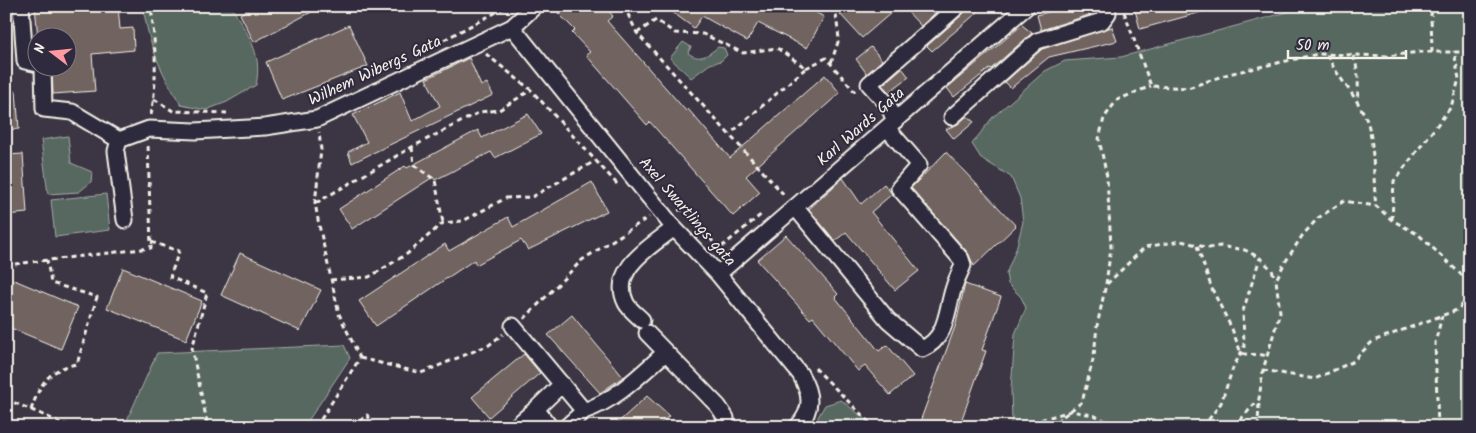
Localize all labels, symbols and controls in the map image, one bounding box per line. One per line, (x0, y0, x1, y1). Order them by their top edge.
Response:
north arrow (28, 28, 78, 78)
scale bar (1288, 28, 1406, 60)
street label: Wilhem Wibergs Gata (304, 29, 446, 113)
text: 50 m (1296, 34, 1330, 58)
text: N (29, 41, 52, 56)
street label: Karl Wards Gata (811, 81, 911, 173)
street label: Axel Swartlings gata (632, 152, 742, 272)

